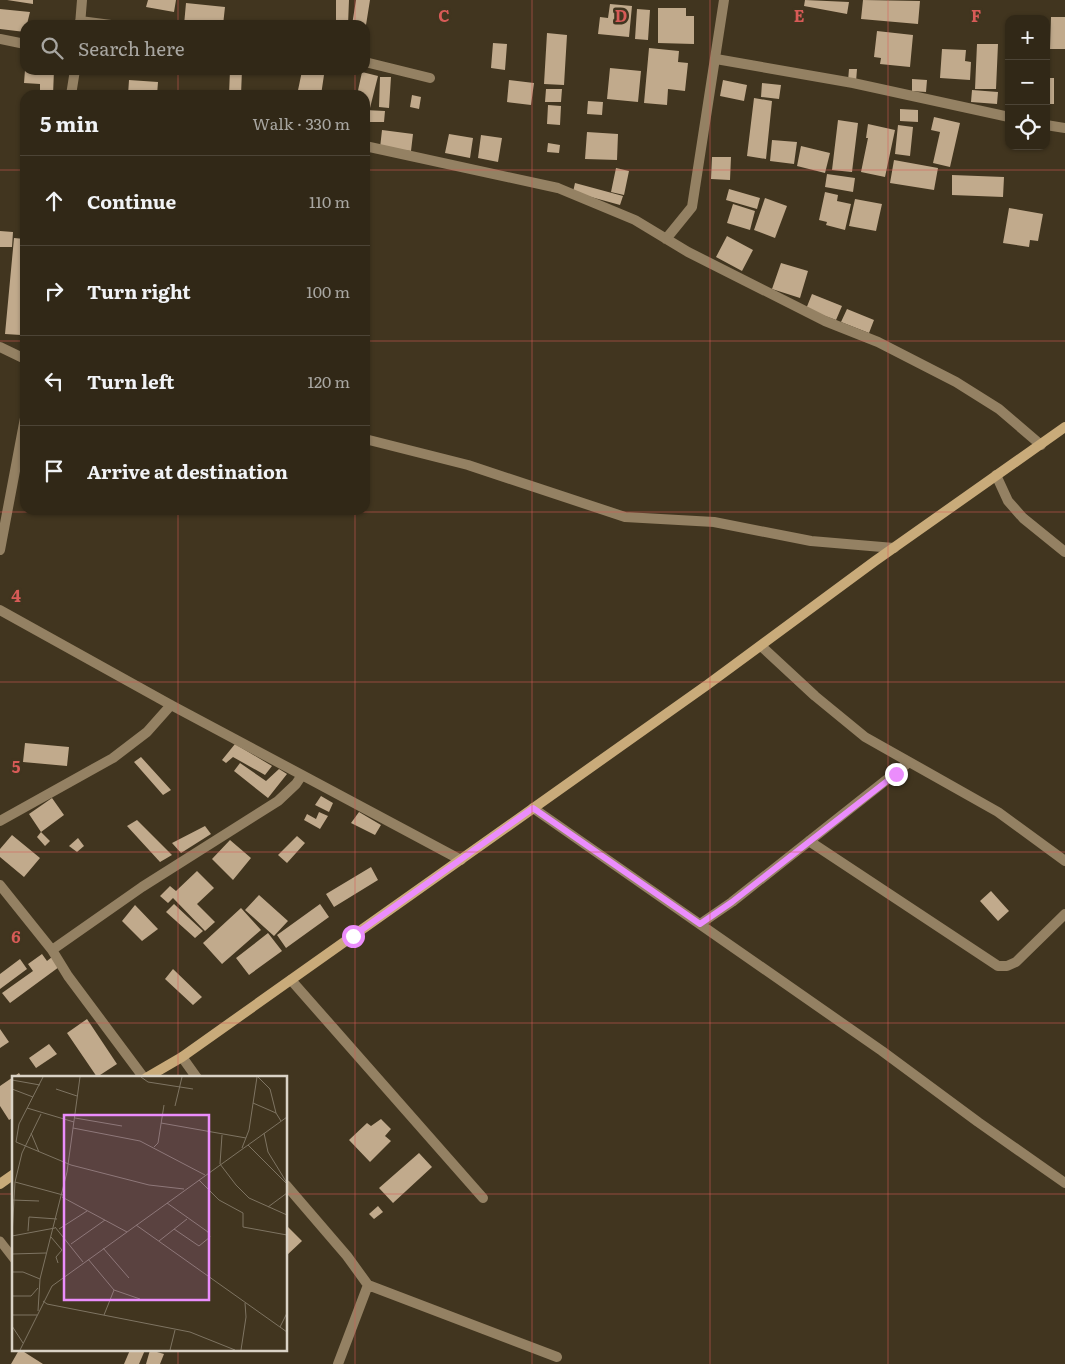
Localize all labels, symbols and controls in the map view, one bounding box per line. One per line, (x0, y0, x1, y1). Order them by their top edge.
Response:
text: C (438, 3, 450, 27)
text: D (615, 3, 627, 27)
text: E (794, 3, 805, 27)
text: F (971, 3, 981, 27)
map controls (1005, 15, 1050, 150)
button: + (1005, 15, 1050, 60)
search box (20, 20, 370, 75)
icon: search (38, 34, 66, 62)
text: Search here (78, 34, 185, 62)
button: − (1005, 60, 1050, 105)
button: locate (1005, 105, 1050, 150)
text: 5 min (40, 107, 99, 138)
text: Walk · 330 m (252, 111, 350, 135)
icon: ahead (40, 187, 68, 215)
text: Continue (87, 187, 176, 215)
text: 110 m (309, 189, 350, 213)
icon: right (40, 277, 68, 305)
text: Turn right (87, 277, 191, 305)
text: 100 m (306, 279, 350, 303)
icon: left (40, 367, 68, 395)
text: Turn left (87, 367, 174, 395)
text: 120 m (307, 369, 350, 393)
icon: arrive (40, 457, 68, 485)
text: Arrive at destination (87, 457, 288, 485)
text: 4 (11, 583, 21, 607)
text: 5 (12, 754, 21, 778)
route end (885, 763, 908, 786)
text: 6 (11, 924, 21, 948)
route start (342, 925, 365, 948)
inset map (12, 1076, 288, 1352)

